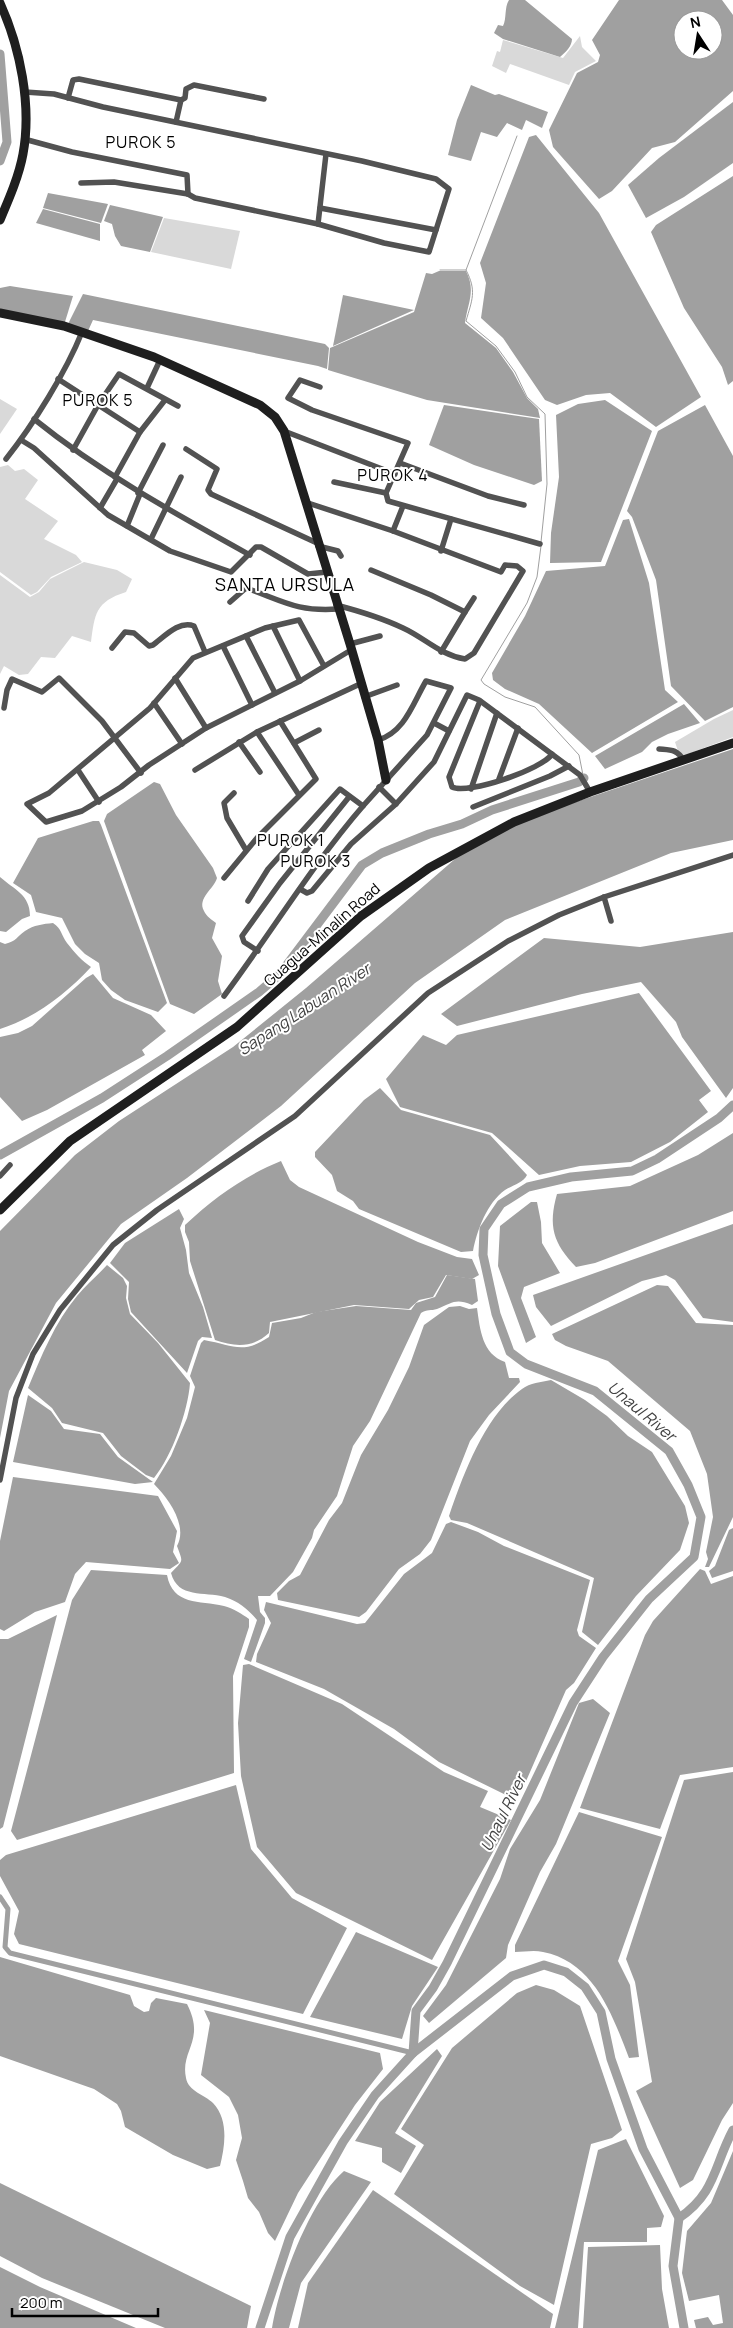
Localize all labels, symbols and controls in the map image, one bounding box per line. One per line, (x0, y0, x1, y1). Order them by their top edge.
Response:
north arrow (673, 10, 723, 60)
text: N (688, 11, 702, 32)
district label: PUROK 5 (105, 131, 177, 153)
district label: PUROK 5 (62, 389, 134, 411)
district label: PUROK 4 (357, 464, 429, 486)
district label: SANTA URSULA (215, 572, 355, 596)
district label: PUROK 1 (257, 829, 325, 851)
district label: PUROK 3 (281, 850, 351, 872)
street label: Guagua-Minalin Road (259, 878, 384, 991)
water label: Sapang Labuan River (234, 957, 376, 1060)
water label: Unaul River (603, 1376, 682, 1447)
water label: Unaul River (475, 1769, 532, 1855)
scale bar (12, 2286, 159, 2318)
text: 200 m (20, 2292, 63, 2313)

